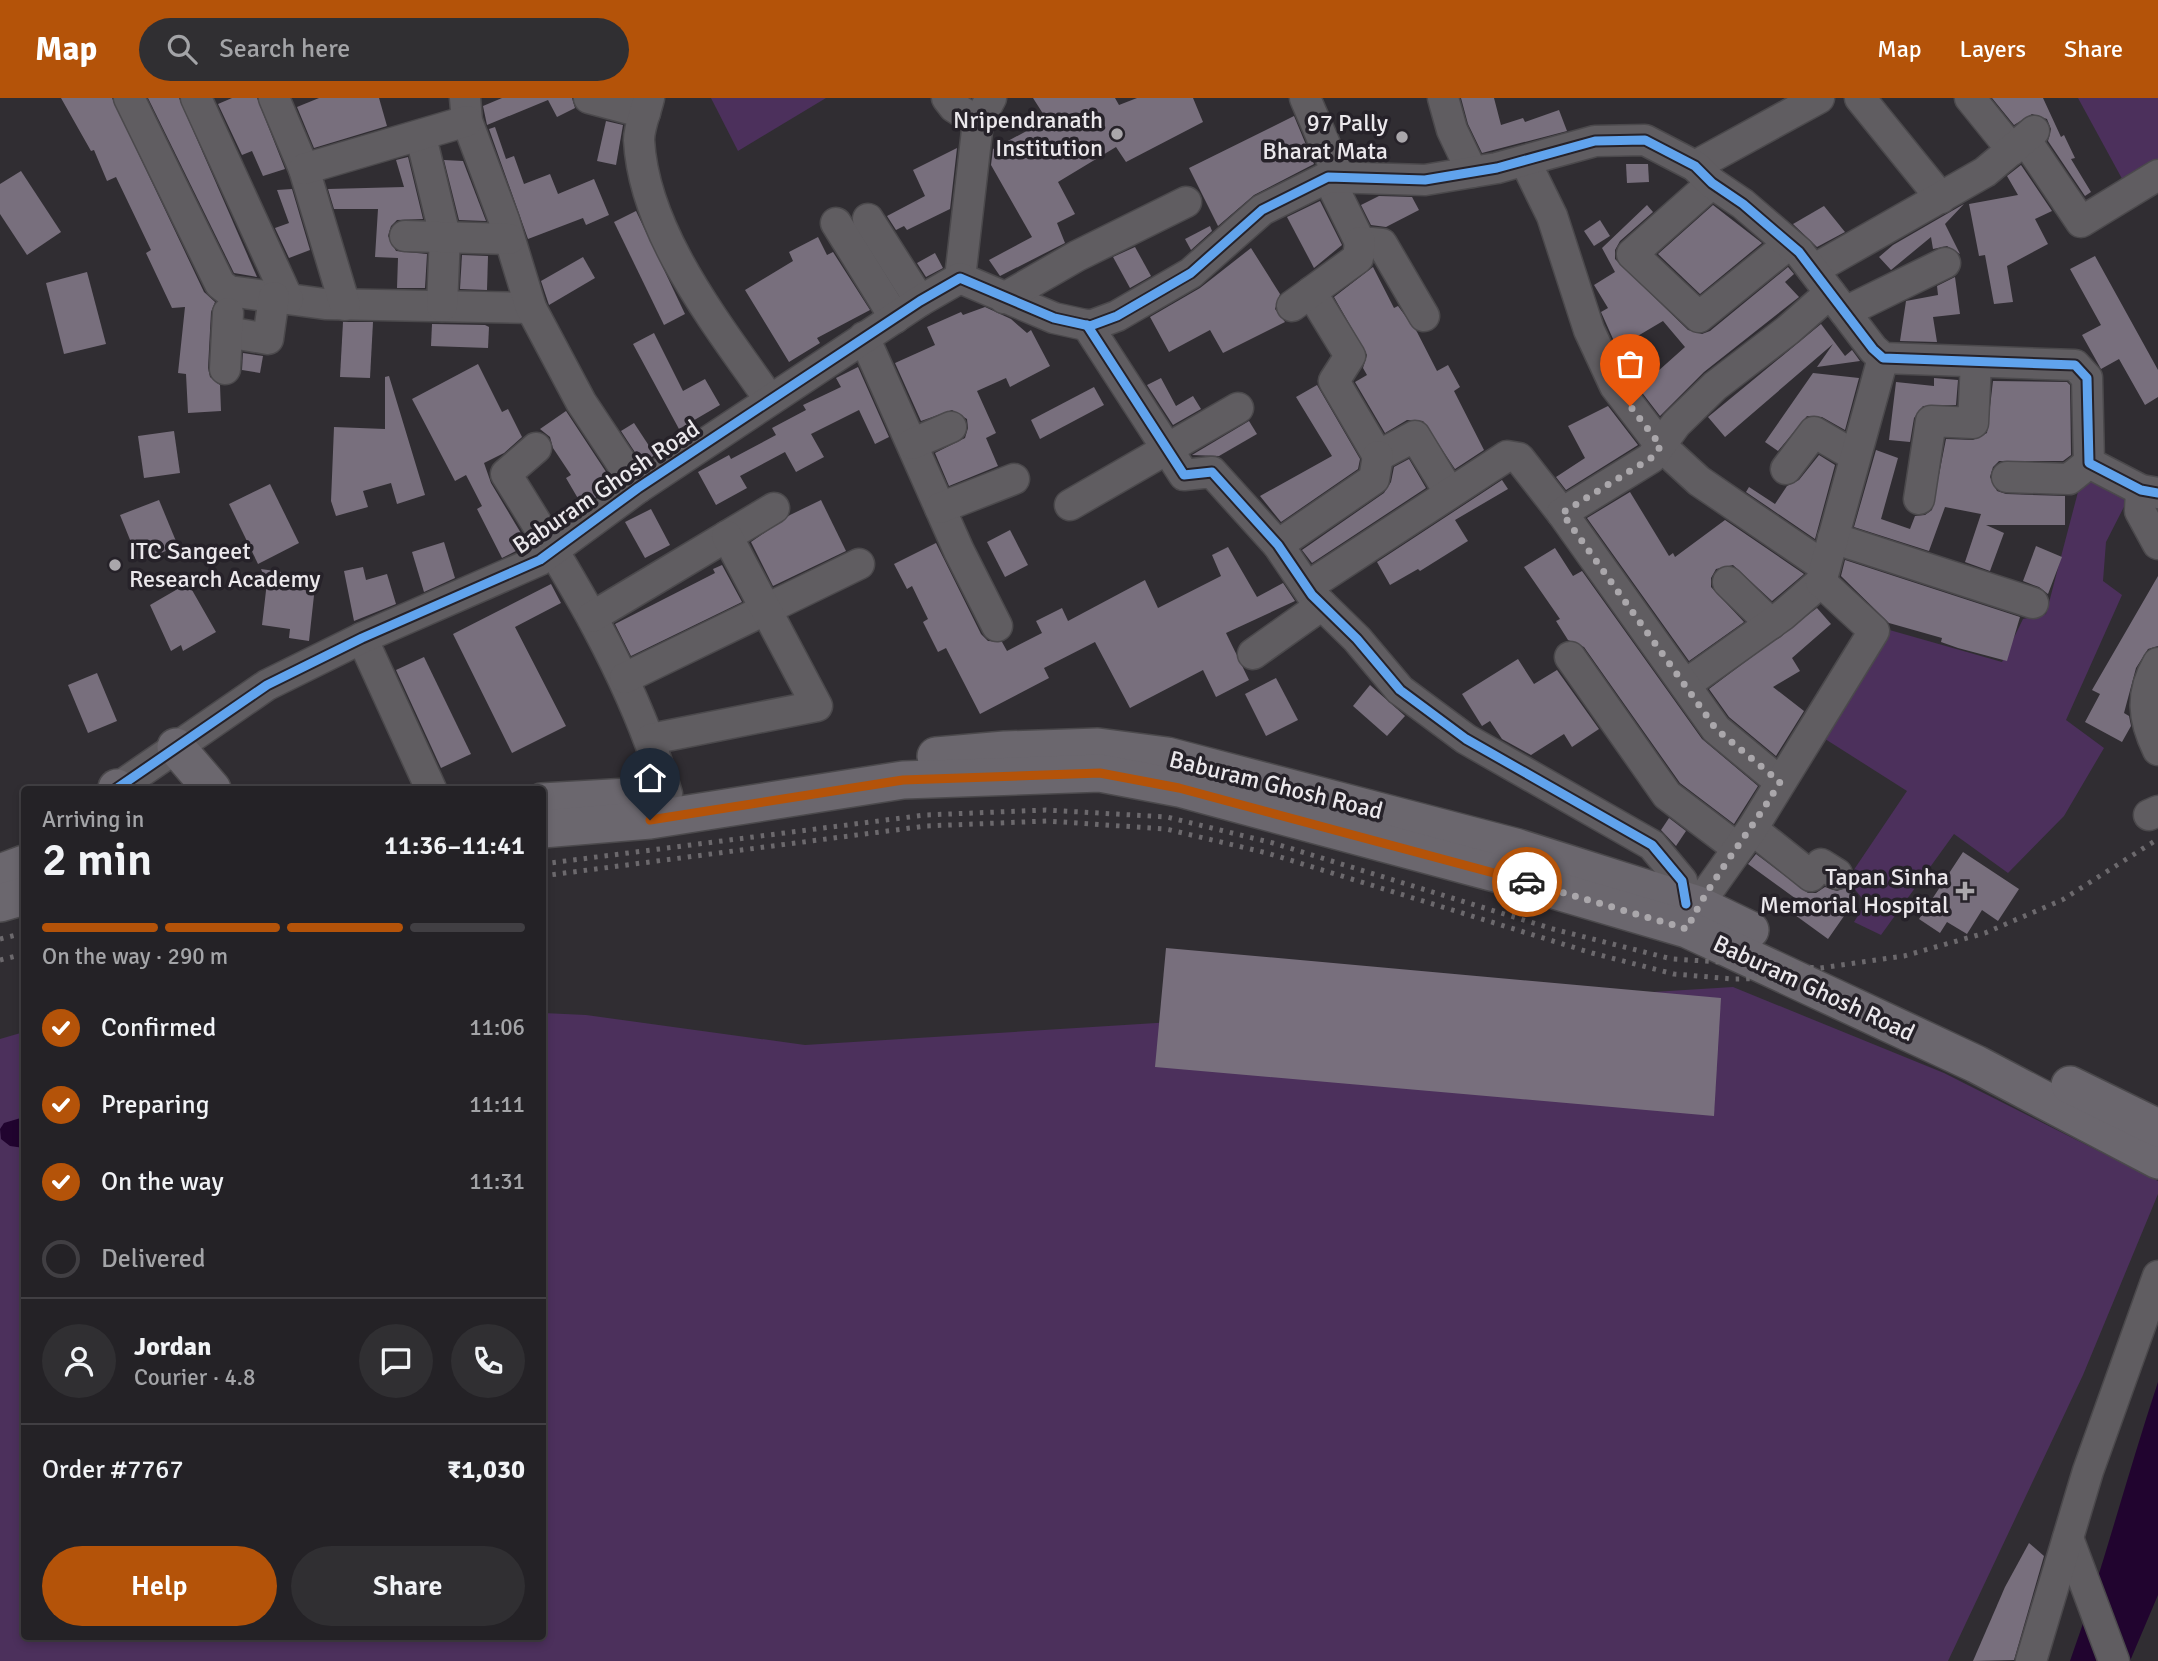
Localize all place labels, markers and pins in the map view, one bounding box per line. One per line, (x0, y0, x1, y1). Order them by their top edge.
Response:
place label: Nripendranath Institution (953, 105, 1103, 163)
place label: 97 Pally Bharat Mata (1262, 108, 1388, 166)
marker: Nripendranath Institution (1109, 126, 1125, 142)
marker: 97 Pally Bharat Mata (1394, 129, 1410, 145)
pin (1600, 334, 1660, 406)
place label: ITC Sangeet Research Academy (129, 536, 320, 594)
marker: ITC Sangeet Research Academy (107, 557, 123, 573)
pin (620, 748, 680, 820)
place label: Tapan Sinha Memorial Hospital (1760, 862, 1949, 920)
marker: Tapan Sinha Memorial Hospital (1955, 881, 1975, 901)

